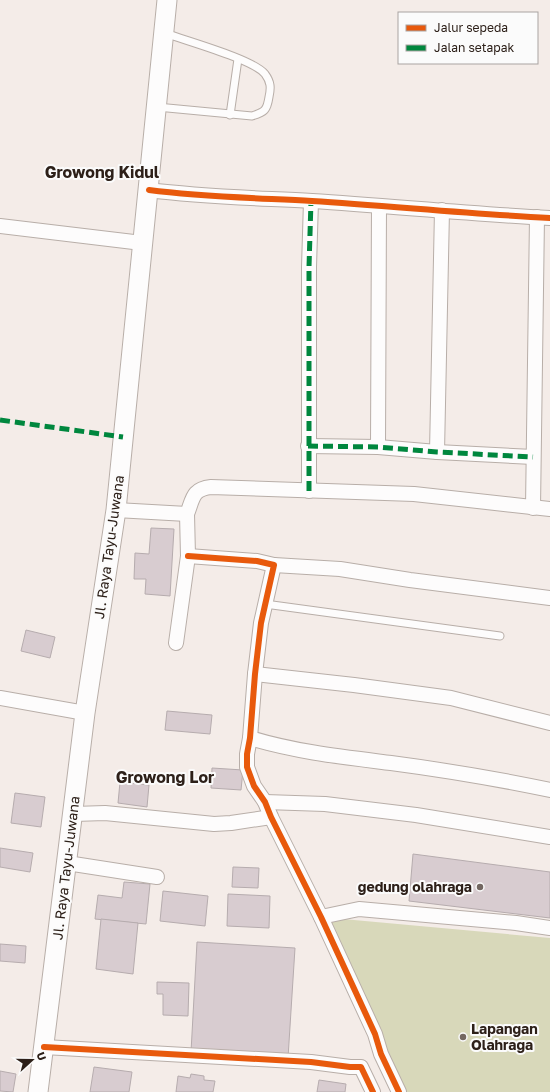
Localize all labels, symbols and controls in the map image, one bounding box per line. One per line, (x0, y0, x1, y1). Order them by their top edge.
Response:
legend (398, 12, 538, 64)
text: Jalur sepeda (434, 20, 508, 35)
text: Jalan setapak (434, 40, 515, 55)
district label: Growong Kidul (45, 162, 160, 182)
street label: Jl. Raya Tayu-Juwana (90, 474, 127, 620)
district label: Growong Lor (116, 767, 214, 787)
street label: Jl. Raya Tayu-Juwana (48, 795, 83, 941)
place label: gedung olahraga (358, 878, 472, 895)
marker: gedung olahraga (475, 882, 485, 892)
place label: Lapangan Olahraga (471, 1020, 538, 1053)
marker: Lapangan Olahraga (458, 1032, 468, 1042)
north arrow (12, 1040, 52, 1080)
text: U (34, 1050, 49, 1062)

